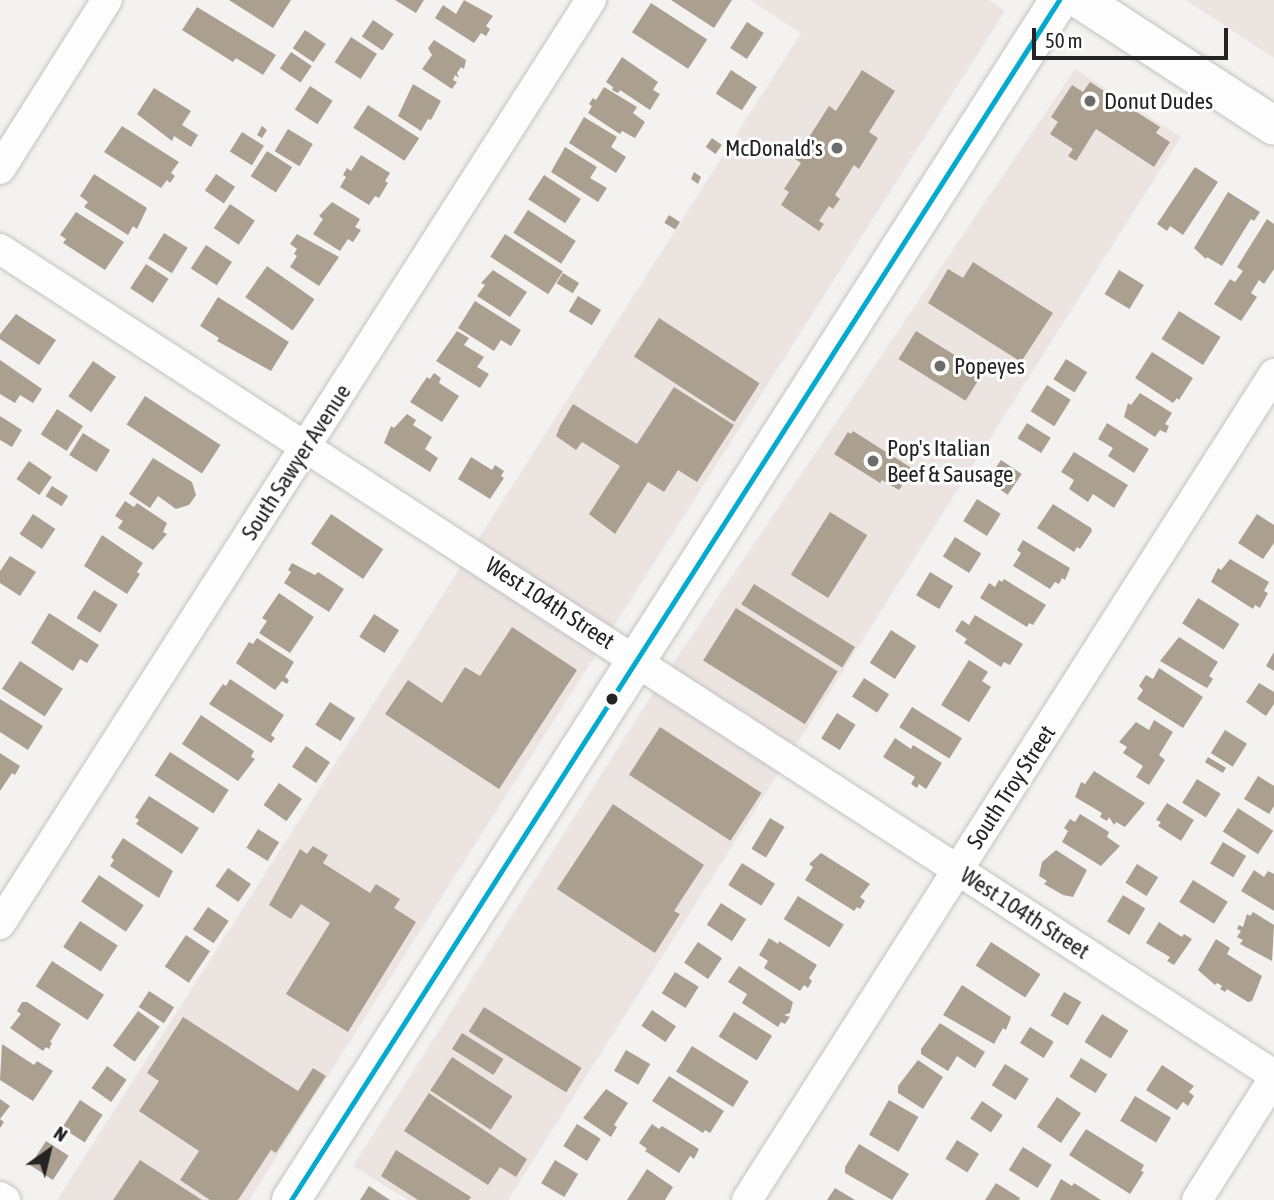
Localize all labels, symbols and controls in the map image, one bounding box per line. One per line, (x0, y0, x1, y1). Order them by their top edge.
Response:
scale bar (1036, 14, 1232, 58)
text: 50 m (1045, 28, 1083, 52)
place label: Donut Dudes (1104, 87, 1213, 115)
marker: Donut Dudes (1082, 93, 1098, 109)
place label: McDonald's (725, 134, 823, 162)
marker: McDonald's (829, 140, 845, 156)
place label: Popeyes (954, 352, 1025, 380)
marker: Popeyes (932, 358, 948, 374)
street label: South Sawyer Avenue (235, 379, 357, 545)
place label: Pop's Italian Beef & Sausage (887, 434, 1013, 488)
marker: Pop's Italian Beef & Sausage (865, 453, 881, 469)
street label: West 104th Street (480, 551, 620, 655)
unlabelled marker (605, 692, 619, 706)
street label: South Troy Street (961, 720, 1061, 854)
street label: West 104th Street (955, 861, 1095, 965)
north arrow (14, 1116, 84, 1186)
text: N (50, 1121, 72, 1146)

